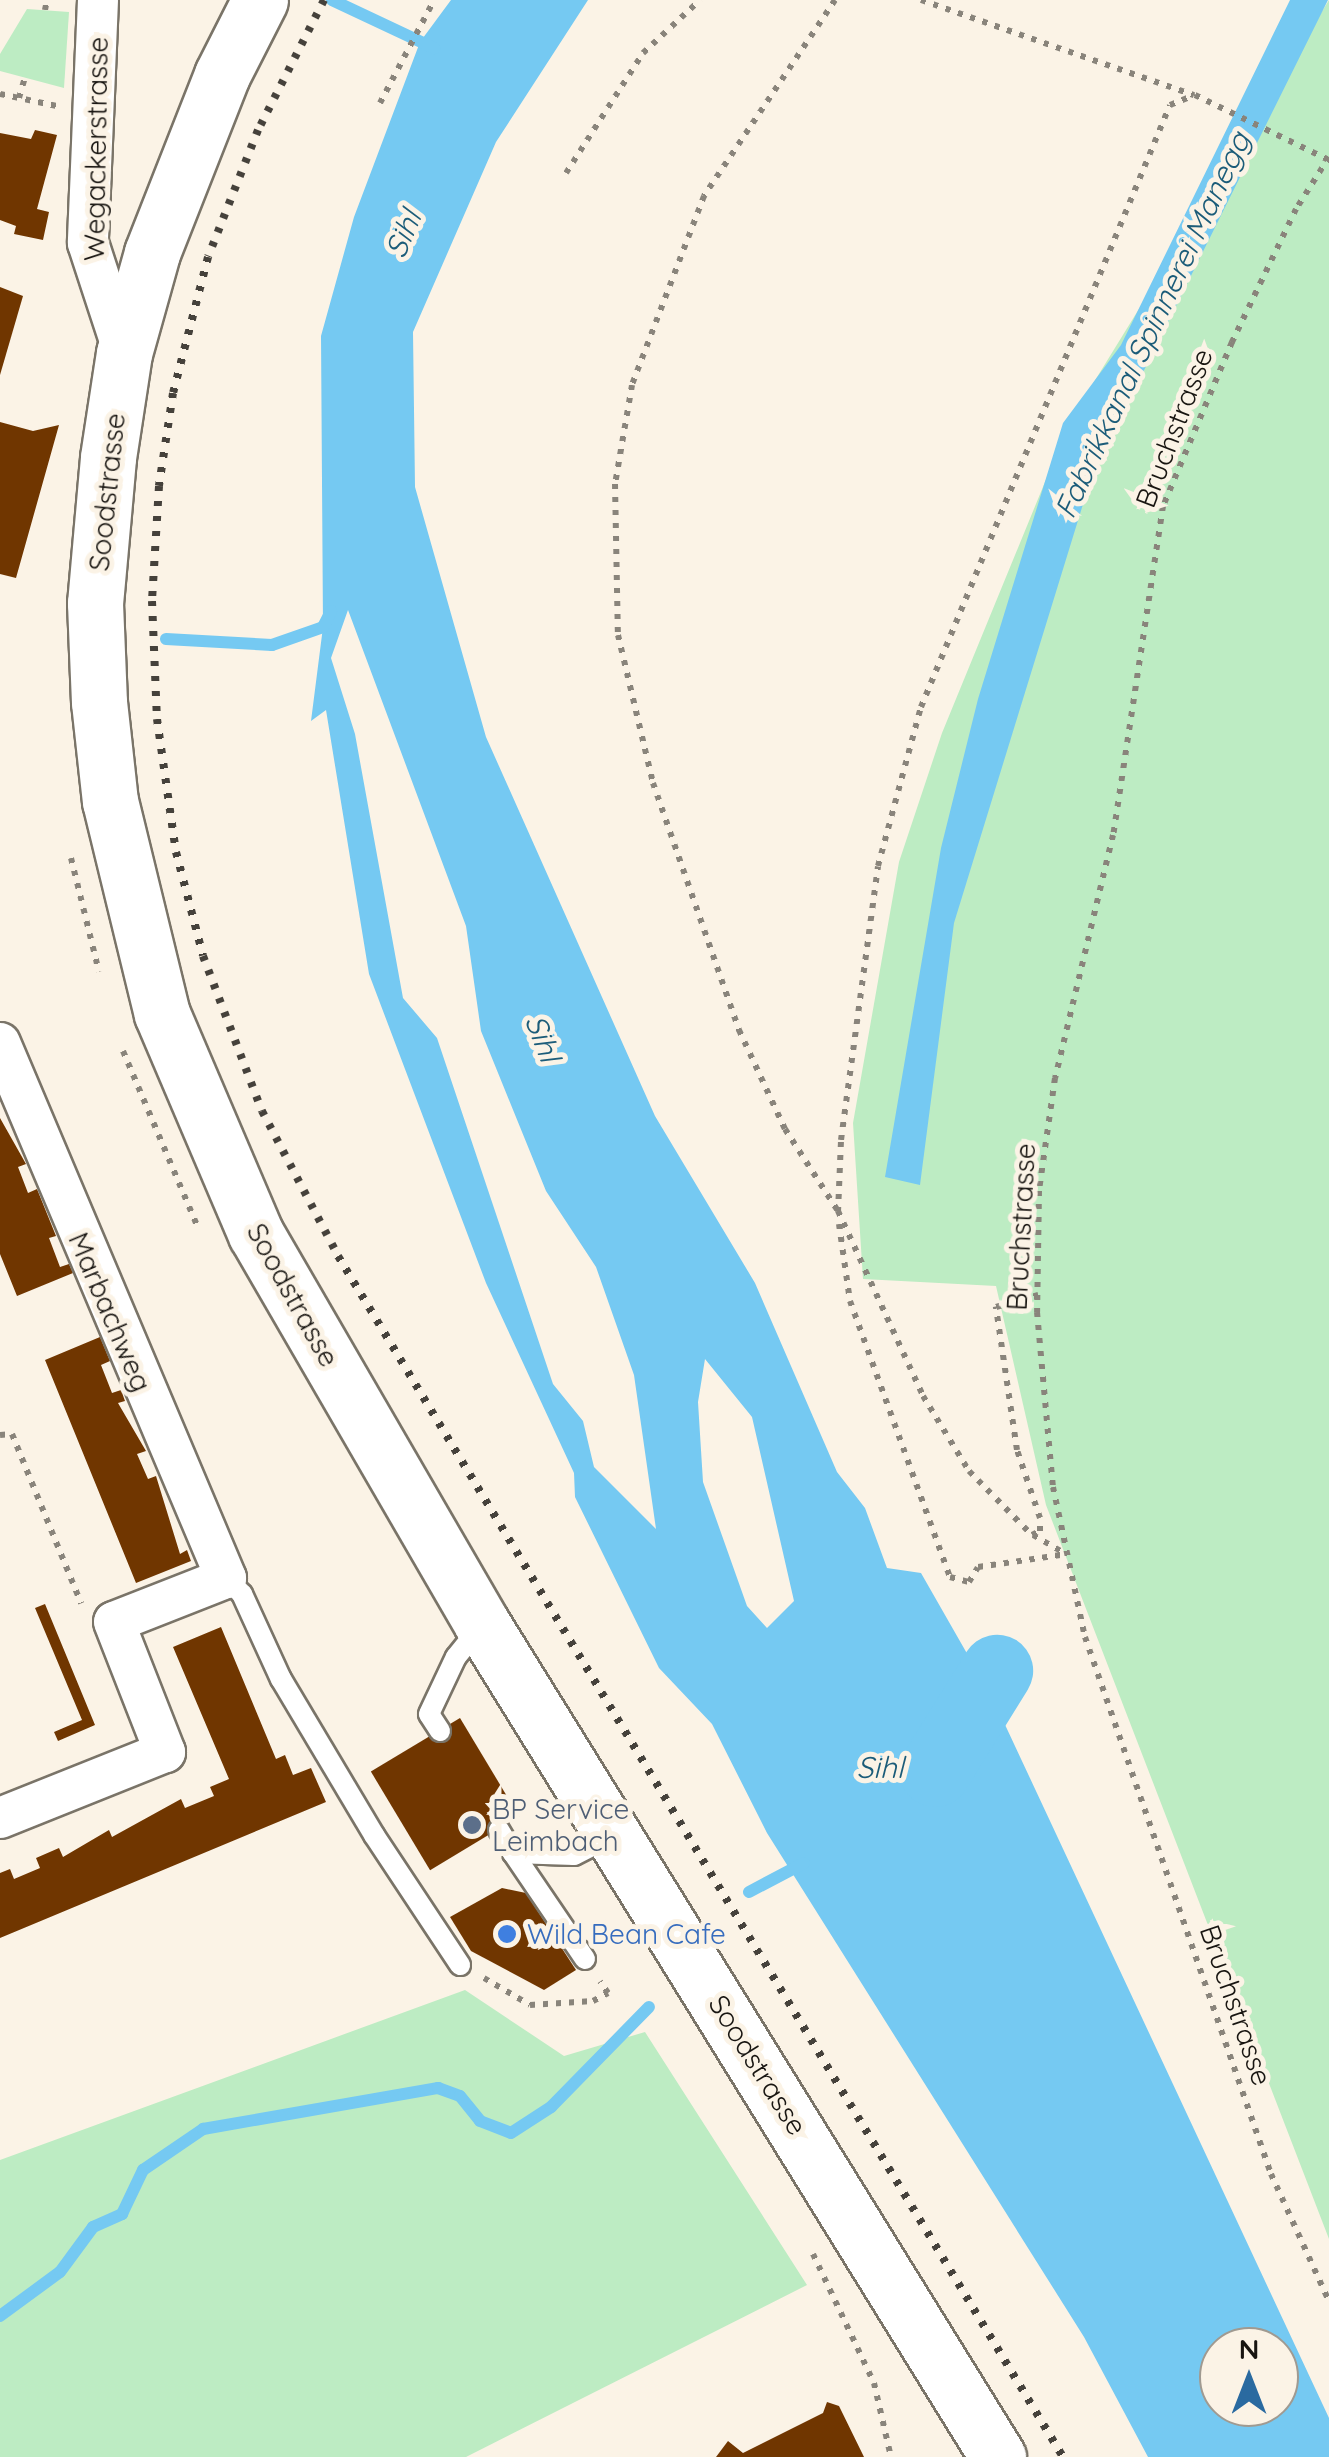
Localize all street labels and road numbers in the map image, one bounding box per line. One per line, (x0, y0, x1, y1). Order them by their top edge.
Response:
street label: Wegackerstrasse (77, 37, 115, 261)
street label: Bruchstrasse (1128, 344, 1220, 512)
street label: Soodstrasse (82, 411, 132, 573)
street label: Bruchstrasse (1000, 1143, 1042, 1311)
street label: Soodstrasse (240, 1217, 346, 1373)
street label: Marbachweg (61, 1227, 159, 1397)
street label: Bruchstrasse (1193, 1920, 1279, 2090)
street label: Soodstrasse (702, 1989, 814, 2141)

